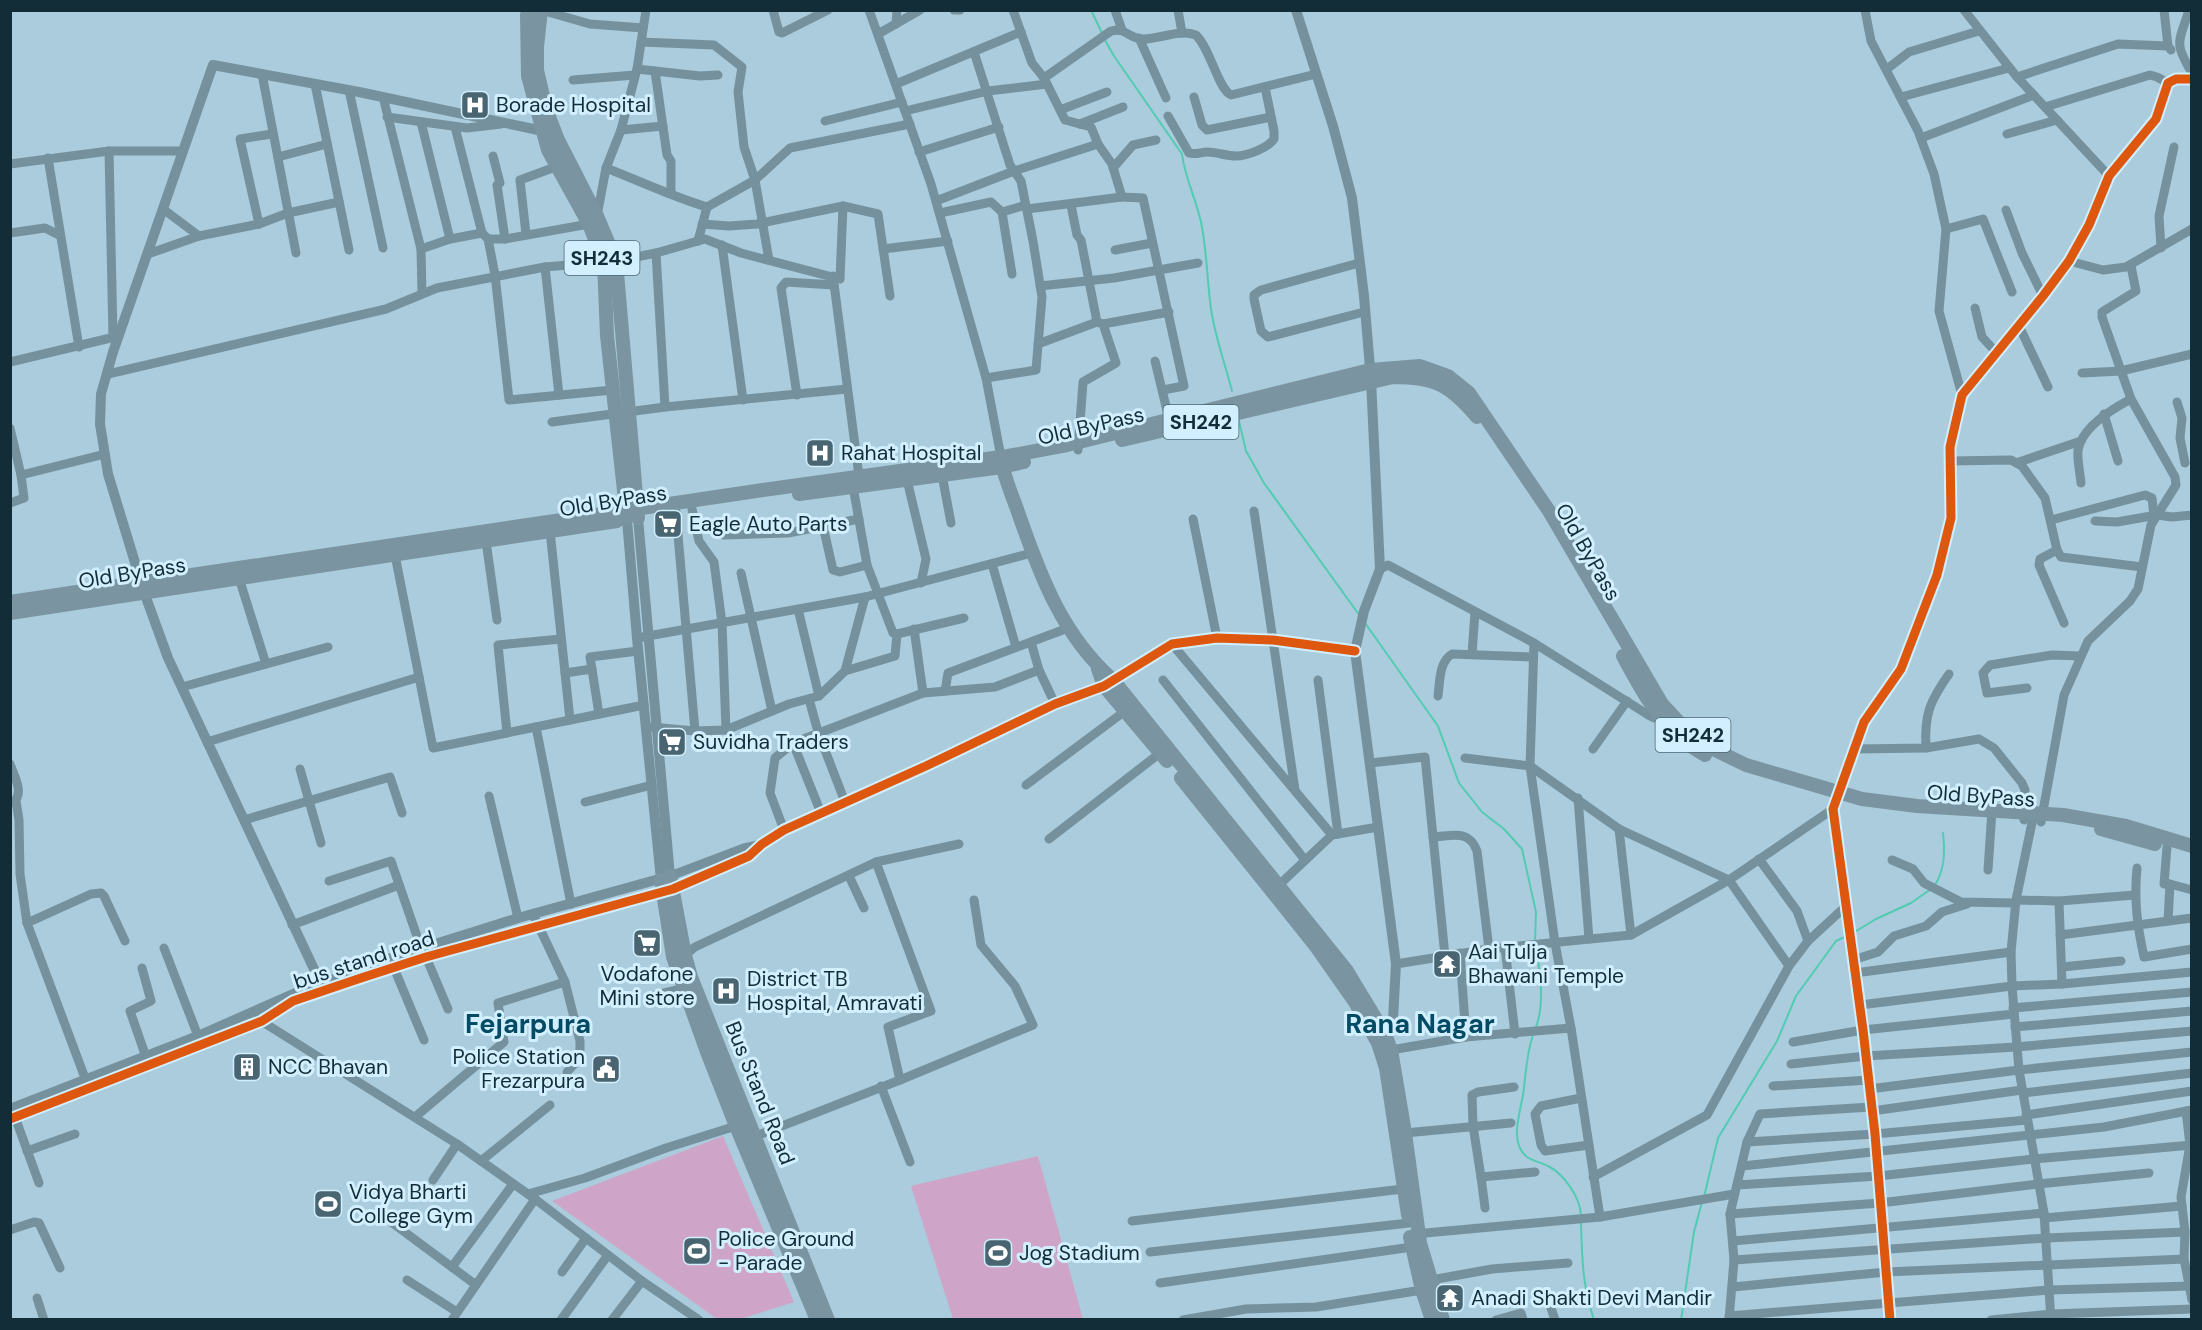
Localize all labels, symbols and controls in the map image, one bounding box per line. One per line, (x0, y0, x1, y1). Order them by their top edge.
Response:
hospital icon: Borade Hospital (459, 89, 491, 121)
place label: Borade Hospital (496, 91, 651, 119)
road number: SH243 (564, 241, 640, 275)
street label: Old ByPass (1035, 400, 1147, 452)
road number: SH242 (1164, 405, 1238, 439)
hospital icon: Rahat Hospital (804, 437, 836, 469)
place label: Rahat Hospital (841, 439, 981, 467)
street label: Old ByPass (557, 479, 669, 523)
street label: Old ByPass (1549, 498, 1627, 606)
supermarket icon: Eagle Auto Parts (652, 508, 684, 540)
place label: Eagle Auto Parts (689, 510, 848, 538)
street label: Old ByPass (76, 551, 188, 595)
road number: SH242 (1656, 718, 1730, 752)
supermarket icon: Suvidha Traders (656, 726, 688, 758)
place label: Suvidha Traders (693, 728, 849, 756)
street label: Old ByPass (1926, 778, 2036, 814)
street label: bus stand road (290, 924, 438, 996)
supermarket icon: Vodafone Mini store (631, 927, 663, 959)
place label: Aai Tulja Bhawani Temple (1468, 938, 1624, 990)
temple icon: Aai Tulja Bhawani Temple (1431, 948, 1463, 980)
place label: Vodafone Mini store (599, 960, 695, 1012)
place label: District TB Hospital, Amravati (747, 965, 923, 1017)
hospital icon: District TB Hospital, Amravati (710, 975, 742, 1007)
district label: Fejarpura (465, 1006, 591, 1041)
district label: Rana Nagar (1345, 1006, 1495, 1041)
street label: Bus Stand Road (718, 1017, 802, 1169)
place label: Police Station Frezarpura (452, 1043, 585, 1095)
building icon: NCC Bhavan (231, 1051, 263, 1083)
place label: NCC Bhavan (268, 1053, 388, 1081)
public building icon: Police Station Frezarpura (590, 1053, 622, 1085)
place label: Vidya Bharti College Gym (349, 1178, 473, 1230)
sports icon: Vidya Bharti College Gym (312, 1188, 344, 1220)
place label: Police Ground - Parade (718, 1225, 854, 1277)
sports icon: Police Ground - Parade (681, 1235, 713, 1267)
sports icon: Jog Stadium (982, 1237, 1014, 1269)
place label: Jog Stadium (1019, 1239, 1140, 1267)
temple icon: Anadi Shakti Devi Mandir (1434, 1282, 1466, 1314)
place label: Anadi Shakti Devi Mandir (1471, 1284, 1712, 1312)

